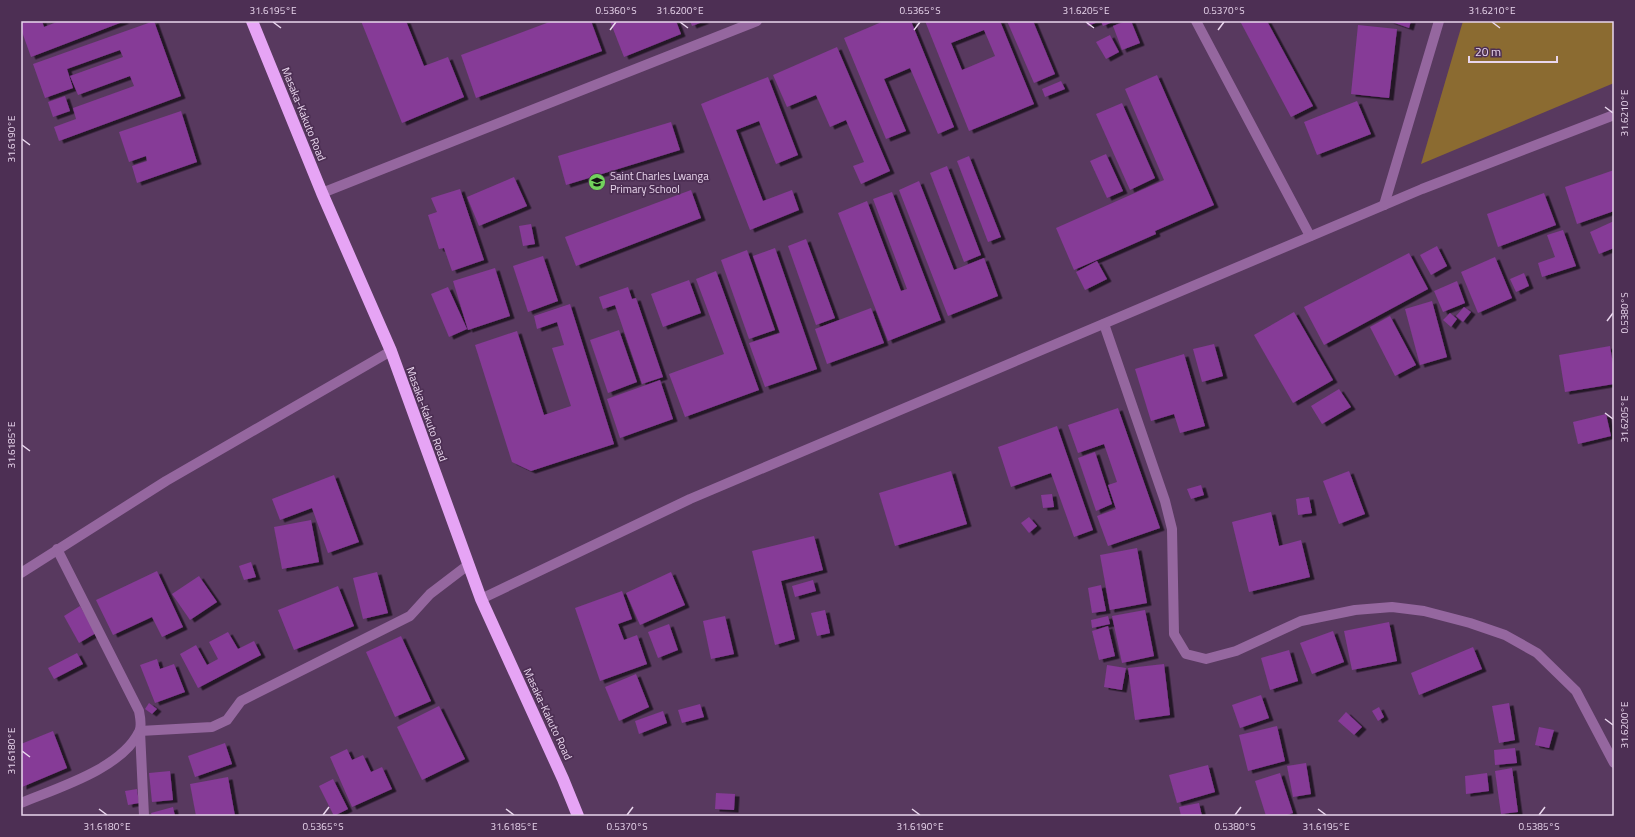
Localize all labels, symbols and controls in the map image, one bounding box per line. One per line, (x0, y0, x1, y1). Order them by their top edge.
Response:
text: 31.6195°E (250, 3, 297, 18)
text: 0.5360°S (595, 3, 637, 18)
text: 31.6200°E (657, 3, 704, 18)
text: 0.5365°S (899, 3, 941, 18)
text: 31.6205°E (1063, 3, 1110, 18)
text: 0.5370°S (1203, 3, 1245, 18)
text: 31.6210°E (1469, 3, 1516, 18)
scale bar (1469, 38, 1557, 64)
text: 20 m (1475, 42, 1501, 61)
street label: Masaka-Kakuto Road (278, 65, 330, 163)
text: 31.6210°E (1617, 89, 1632, 136)
text: 31.6190°E (4, 115, 19, 162)
place label: Saint Charles Lwanga Primary School (610, 168, 709, 197)
school or university icon: Saint Charles Lwanga Primary School (587, 172, 607, 192)
text: 0.5380°S (1617, 292, 1632, 334)
street label: Masaka-Kakuto Road (402, 364, 452, 464)
text: 31.6205°E (1617, 395, 1632, 442)
text: 31.6185°E (4, 421, 19, 468)
street label: Masaka-Kakuto Road (520, 665, 576, 763)
text: 31.6200°E (1617, 701, 1632, 748)
text: 31.6180°E (4, 727, 19, 774)
text: 31.6180°E (84, 819, 131, 834)
text: 0.5365°S (302, 819, 344, 834)
text: 31.6185°E (491, 819, 538, 834)
text: 0.5370°S (606, 819, 648, 834)
text: 31.6190°E (897, 819, 944, 834)
text: 0.5380°S (1214, 819, 1256, 834)
text: 31.6195°E (1303, 819, 1350, 834)
text: 0.5385°S (1518, 819, 1560, 834)

